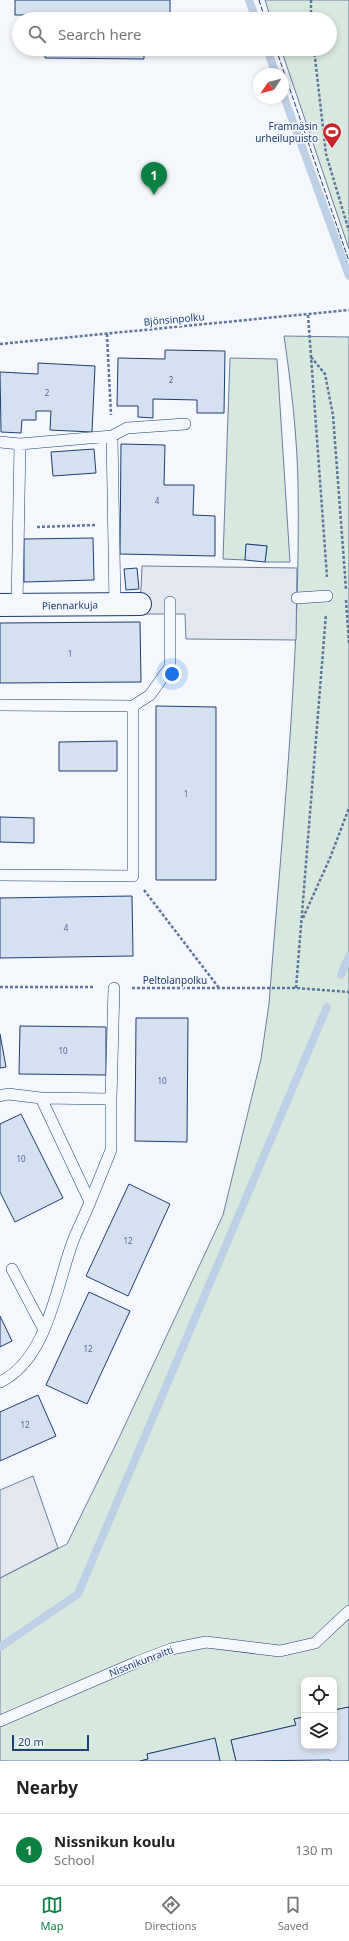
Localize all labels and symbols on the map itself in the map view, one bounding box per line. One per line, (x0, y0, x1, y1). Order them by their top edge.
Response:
north arrow (253, 68, 289, 104)
place label: Framnäsin urheilupuisto (255, 119, 318, 145)
sports icon: Framnäsin urheilupuisto (321, 121, 343, 149)
pin: 1 (141, 162, 167, 195)
street label: Bjönsinpolku (143, 309, 205, 329)
house number: 2 (169, 374, 174, 385)
house number: 2 (45, 387, 50, 398)
house number: 4 (155, 495, 160, 506)
street label: Piennarkuja (42, 598, 98, 612)
house number: 1 (68, 648, 72, 659)
your location (162, 664, 182, 684)
house number: 1 (184, 788, 188, 799)
house number: 4 (64, 922, 69, 933)
street label: Peltolanpolku (143, 973, 207, 987)
house number: 10 (58, 1045, 68, 1056)
house number: 10 (157, 1075, 167, 1086)
house number: 10 (16, 1153, 26, 1164)
house number: 12 (123, 1235, 133, 1246)
house number: 12 (83, 1343, 93, 1354)
house number: 12 (20, 1419, 30, 1430)
street label: Nissnikunraitti (107, 1642, 175, 1680)
scale bar (12, 1733, 89, 1752)

